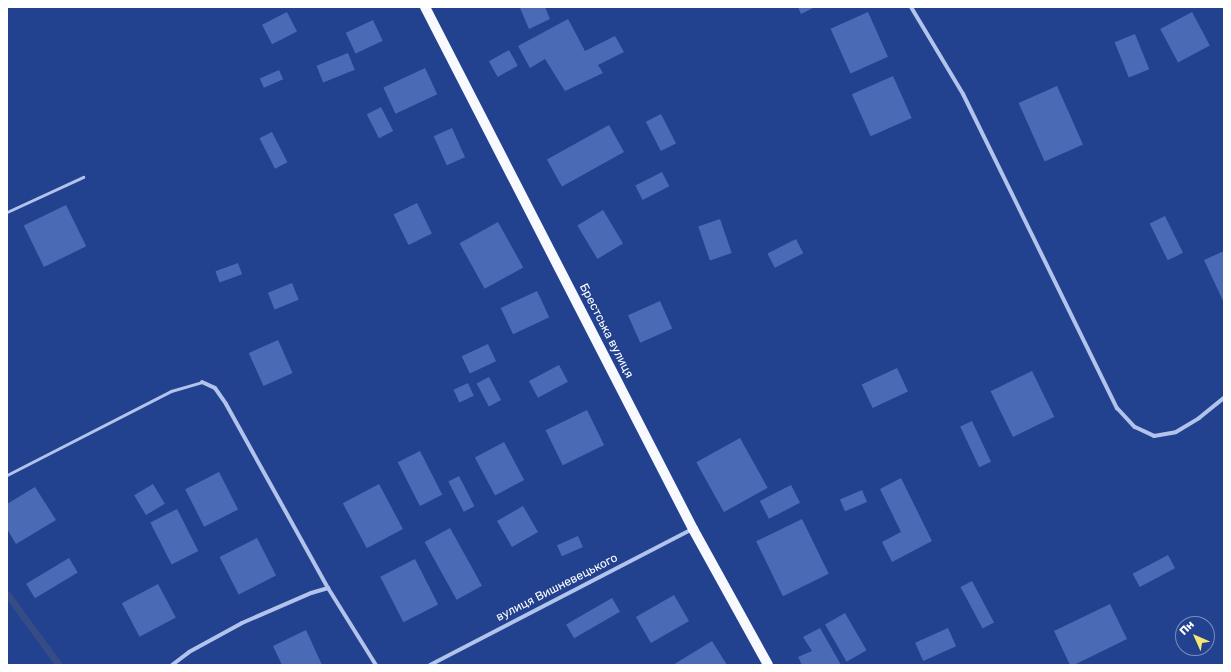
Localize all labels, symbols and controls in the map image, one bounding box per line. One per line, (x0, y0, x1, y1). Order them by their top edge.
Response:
street label: Брестська вулиця (576, 281, 636, 381)
street label: вулиця Вишневецького (494, 551, 620, 625)
north arrow (1175, 616, 1215, 656)
text: Пн (1177, 618, 1197, 638)

